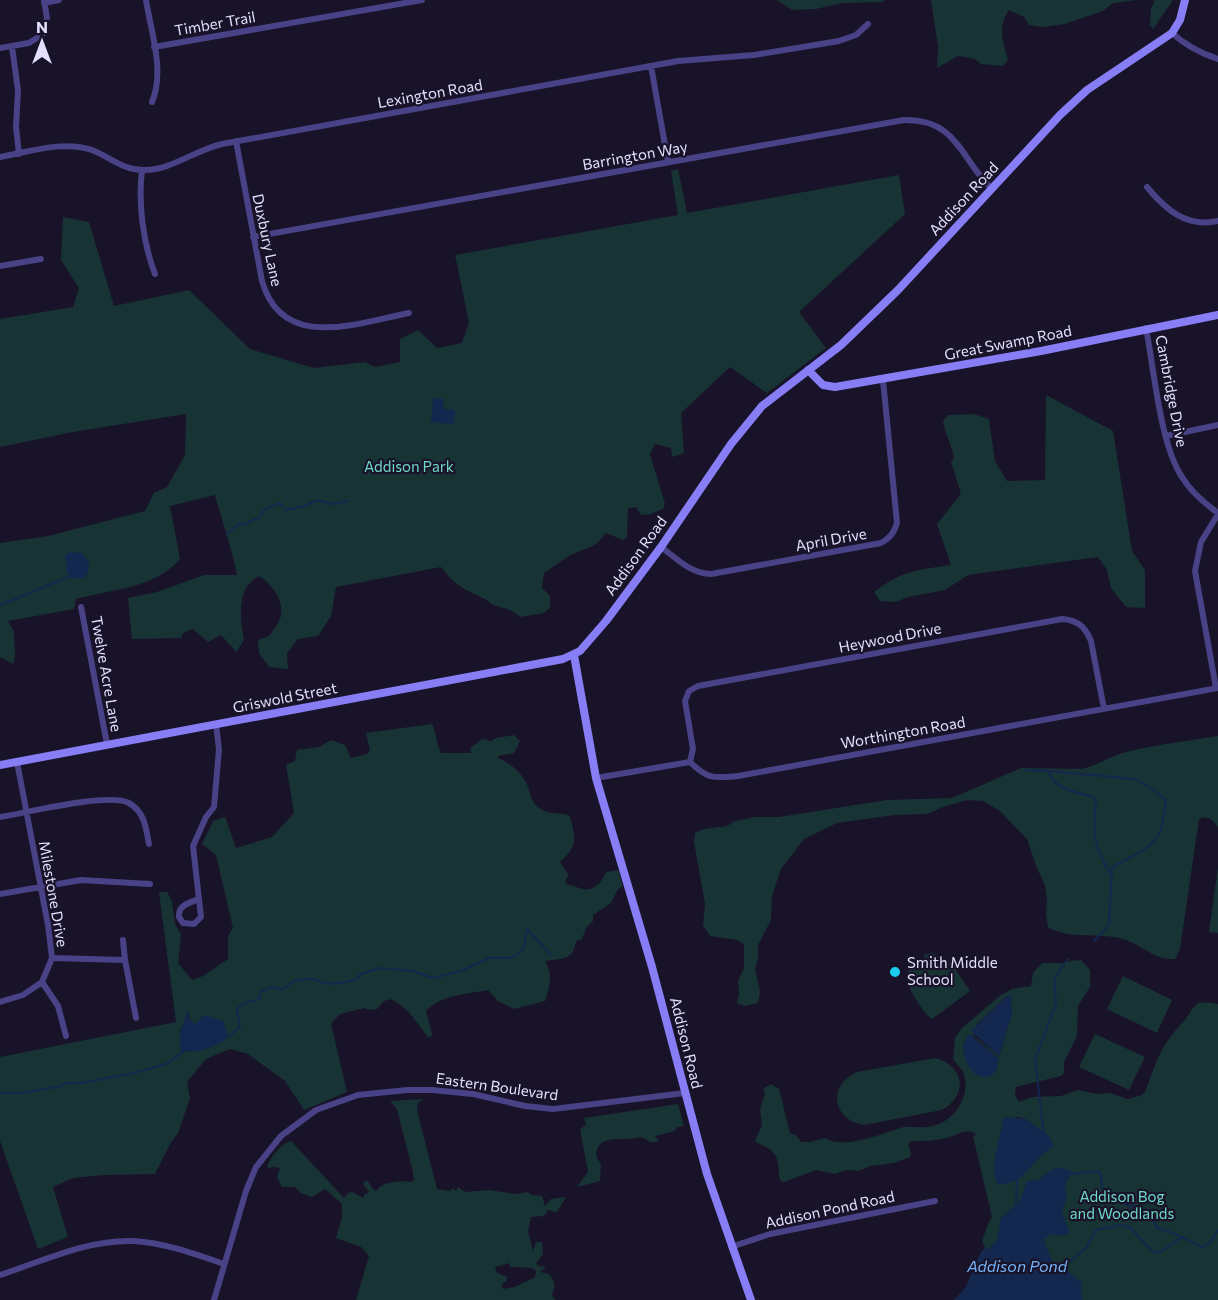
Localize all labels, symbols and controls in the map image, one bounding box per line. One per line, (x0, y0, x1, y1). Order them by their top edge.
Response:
street label: Timber Trail (173, 7, 257, 39)
north arrow (12, 12, 72, 72)
text: N (36, 17, 48, 36)
street label: Lexington Road (376, 75, 484, 111)
street label: Barrington Way (581, 137, 689, 173)
street label: Addison Road (925, 158, 1002, 239)
street label: Duxbury Lane (249, 192, 287, 288)
street label: Great Swamp Road (943, 321, 1073, 363)
street label: Cambridge Drive (1152, 333, 1192, 448)
park label: Addison Park (364, 457, 454, 475)
street label: Addison Road (600, 512, 670, 599)
street label: April Drive (794, 524, 868, 554)
street label: Twelve Acre Lane (88, 615, 126, 733)
street label: Heywood Drive (837, 618, 943, 656)
street label: Griswold Street (231, 678, 339, 716)
street label: Worthington Road (839, 712, 966, 752)
street label: Milestone Drive (36, 839, 72, 948)
place label: Smith Middle School (907, 953, 998, 988)
marker: Smith Middle School (888, 965, 902, 979)
street label: Addison Road (667, 995, 707, 1090)
street label: Eastern Boulevard (435, 1069, 559, 1104)
street label: Addison Pond Road (764, 1187, 896, 1232)
park label: Addison Bog and Woodlands (1070, 1187, 1174, 1222)
water label: Addison Pond (966, 1256, 1068, 1275)

